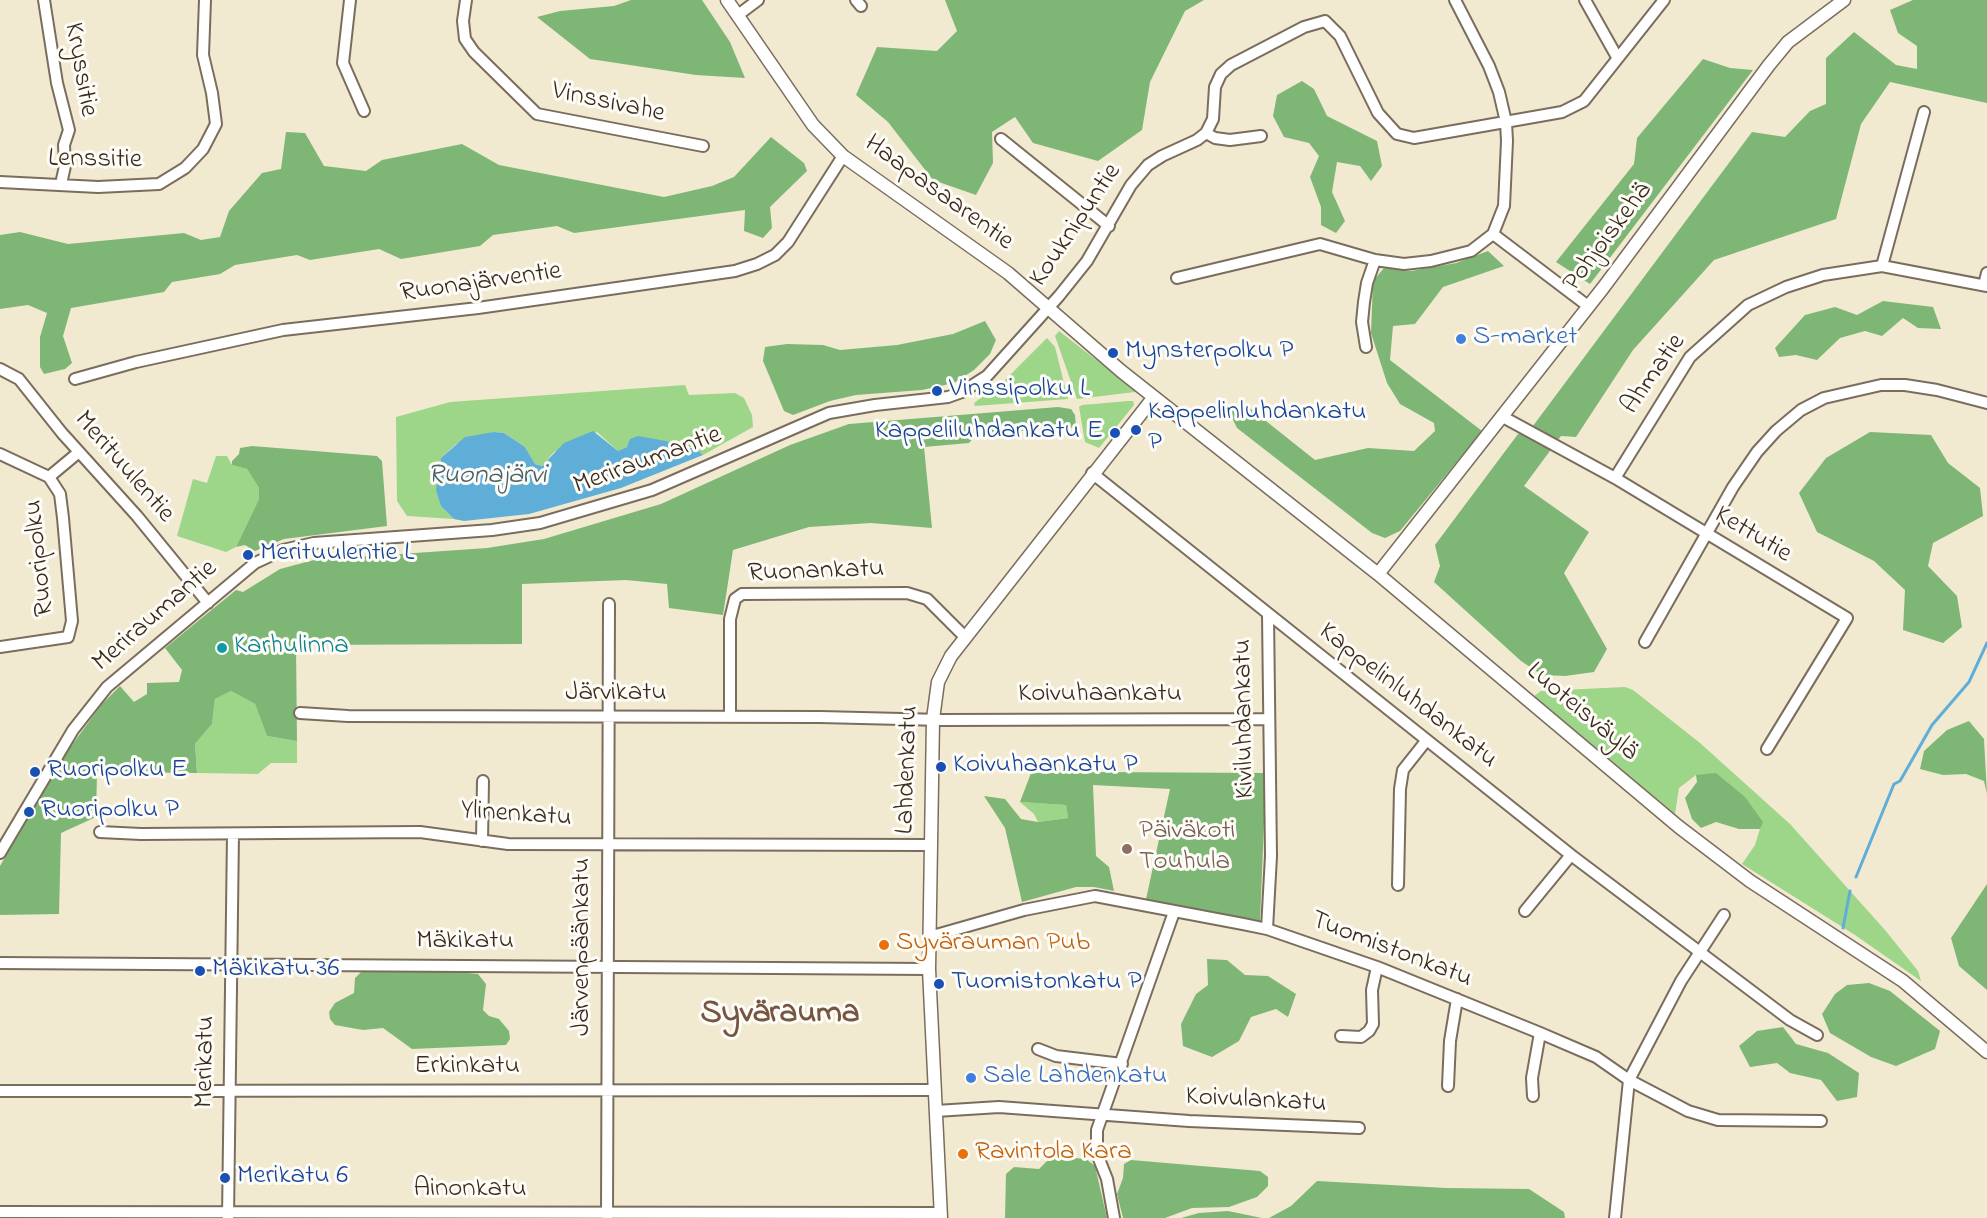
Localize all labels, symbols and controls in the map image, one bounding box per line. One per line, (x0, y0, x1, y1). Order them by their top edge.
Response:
street label: Kryssitie (55, 20, 103, 120)
street label: Vinssivahe (549, 76, 667, 132)
street label: Haapasaarentie (857, 129, 1019, 259)
street label: Lenssitie (48, 144, 142, 178)
street label: Kouknipuntie (1024, 158, 1130, 294)
street label: Pohjoiskehä (1557, 177, 1661, 299)
street label: Ruonajärventie (398, 257, 564, 311)
place label: S-market (1473, 323, 1577, 355)
street label: Ahmatie (1616, 328, 1694, 422)
marker: S-market (1454, 332, 1468, 346)
place label: Mynsterpolku P (1125, 337, 1293, 369)
marker: Mynsterpolku P (1106, 346, 1120, 360)
place label: Vinssipolku L (949, 375, 1090, 407)
marker: Vinssipolku L (930, 384, 944, 398)
place label: Kappelinluhdankatu P (1148, 398, 1366, 461)
street label: Merituulentie (66, 405, 180, 531)
place label: Kappeliluhdankatu E (875, 417, 1103, 449)
street label: Meriraumantie (570, 420, 726, 504)
marker: Kappelinluhdankatu P (1129, 423, 1143, 437)
marker: Kappeliluhdankatu E (1108, 426, 1122, 440)
water label: Ruonajärvi (427, 460, 547, 494)
street label: Ruoripolku (19, 498, 63, 618)
street label: Kettutie (1707, 500, 1797, 572)
place label: Merituulentie L (260, 539, 414, 571)
marker: Merituulentie L (241, 548, 255, 562)
street label: Meriraumantie (87, 554, 225, 680)
street label: Ruonankatu (747, 554, 885, 592)
street label: Kappelinluhdankatu (1311, 617, 1503, 777)
place label: Karhulinna (234, 632, 349, 664)
street label: Kiviluhdankatu (1228, 639, 1264, 799)
marker: Karhulinna (215, 641, 229, 655)
street label: Luoteisväylä (1518, 657, 1644, 769)
street label: Järvikatu (565, 679, 667, 711)
street label: Koivuhaankatu (1018, 680, 1182, 712)
street label: Lahdenkatu (891, 705, 927, 835)
place label: Koivuhaankatu P (953, 751, 1138, 783)
place label: Ruoripolku E (47, 756, 187, 788)
marker: Koivuhaankatu P (934, 760, 948, 774)
marker: Ruoripolku E (28, 765, 42, 779)
place label: Ruoripolku P (41, 796, 179, 828)
street label: Ylinenkatu (459, 796, 573, 836)
marker: Ruoripolku P (22, 805, 36, 819)
place label: Päiväkoti Touhula (1139, 817, 1235, 880)
marker: Päiväkoti Touhula (1120, 842, 1134, 856)
street label: Järvenpäänkatu (568, 858, 600, 1036)
street label: Tuomistonkatu (1306, 905, 1476, 997)
street label: Mäkikatu (416, 927, 514, 959)
place label: Syvärauman Pub (896, 929, 1090, 961)
marker: Syvärauman Pub (877, 938, 891, 952)
place label: Mäkikatu 36 (212, 955, 339, 987)
marker: Mäkikatu 36 (193, 964, 207, 978)
place label: Tuomistonkatu P (951, 968, 1142, 1000)
marker: Tuomistonkatu P (932, 977, 946, 991)
district label: Syvärauma (700, 996, 860, 1036)
street label: Merikatu (190, 1015, 224, 1109)
street label: Erkinkatu (414, 1052, 520, 1084)
place label: Sale Lahdenkatu (983, 1062, 1167, 1094)
marker: Sale Lahdenkatu (964, 1071, 978, 1085)
street label: Koivulankatu (1185, 1082, 1327, 1122)
place label: Ravintola Kara (975, 1138, 1132, 1170)
marker: Ravintola Kara (956, 1147, 970, 1161)
place label: Merikatu 6 (237, 1162, 348, 1194)
marker: Merikatu 6 (218, 1171, 232, 1185)
street label: Ainonkatu (414, 1175, 526, 1207)

